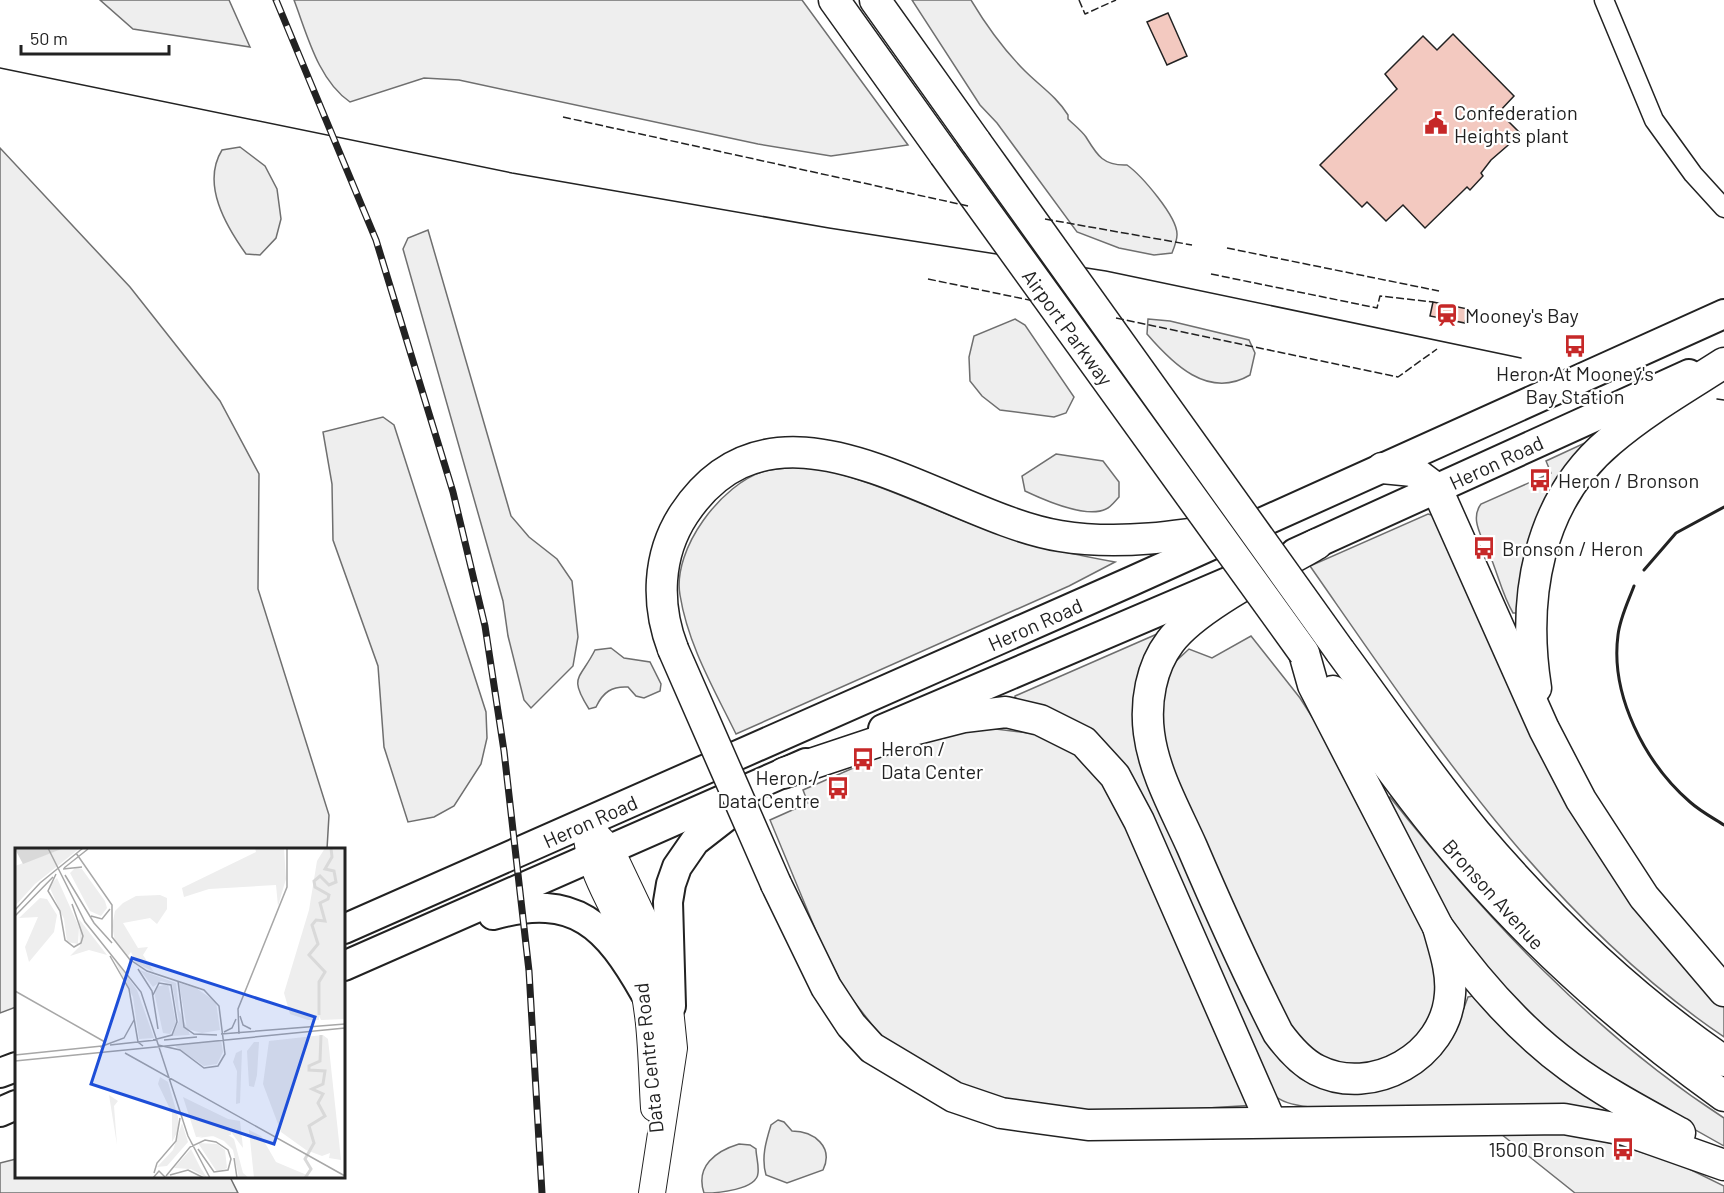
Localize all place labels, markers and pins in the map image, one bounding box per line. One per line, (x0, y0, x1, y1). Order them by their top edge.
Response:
place label: Confederation Heights plant (1454, 100, 1578, 147)
public building icon: Confederation Heights plant (1423, 110, 1449, 136)
station icon: Mooney's Bay (1434, 302, 1460, 328)
place label: Mooney's Bay (1465, 303, 1579, 327)
bus stop icon: Heron At Mooney's Bay Station (1562, 333, 1588, 359)
place label: Heron At Mooney's Bay Station (1496, 361, 1654, 408)
bus stop icon: Heron / Bronson (1527, 467, 1553, 493)
place label: Heron / Bronson (1558, 468, 1699, 492)
bus stop icon: Bronson / Heron (1471, 535, 1497, 561)
place label: Bronson / Heron (1502, 536, 1643, 560)
place label: Heron / Data Center (881, 736, 983, 783)
bus stop icon: Heron / Data Center (850, 746, 876, 772)
place label: Heron / Data Centre (717, 765, 820, 812)
bus stop icon: Heron / Data Centre (825, 775, 851, 801)
bus stop icon: 1500 Bronson (1610, 1136, 1636, 1162)
place label: 1500 Bronson (1488, 1137, 1605, 1161)

